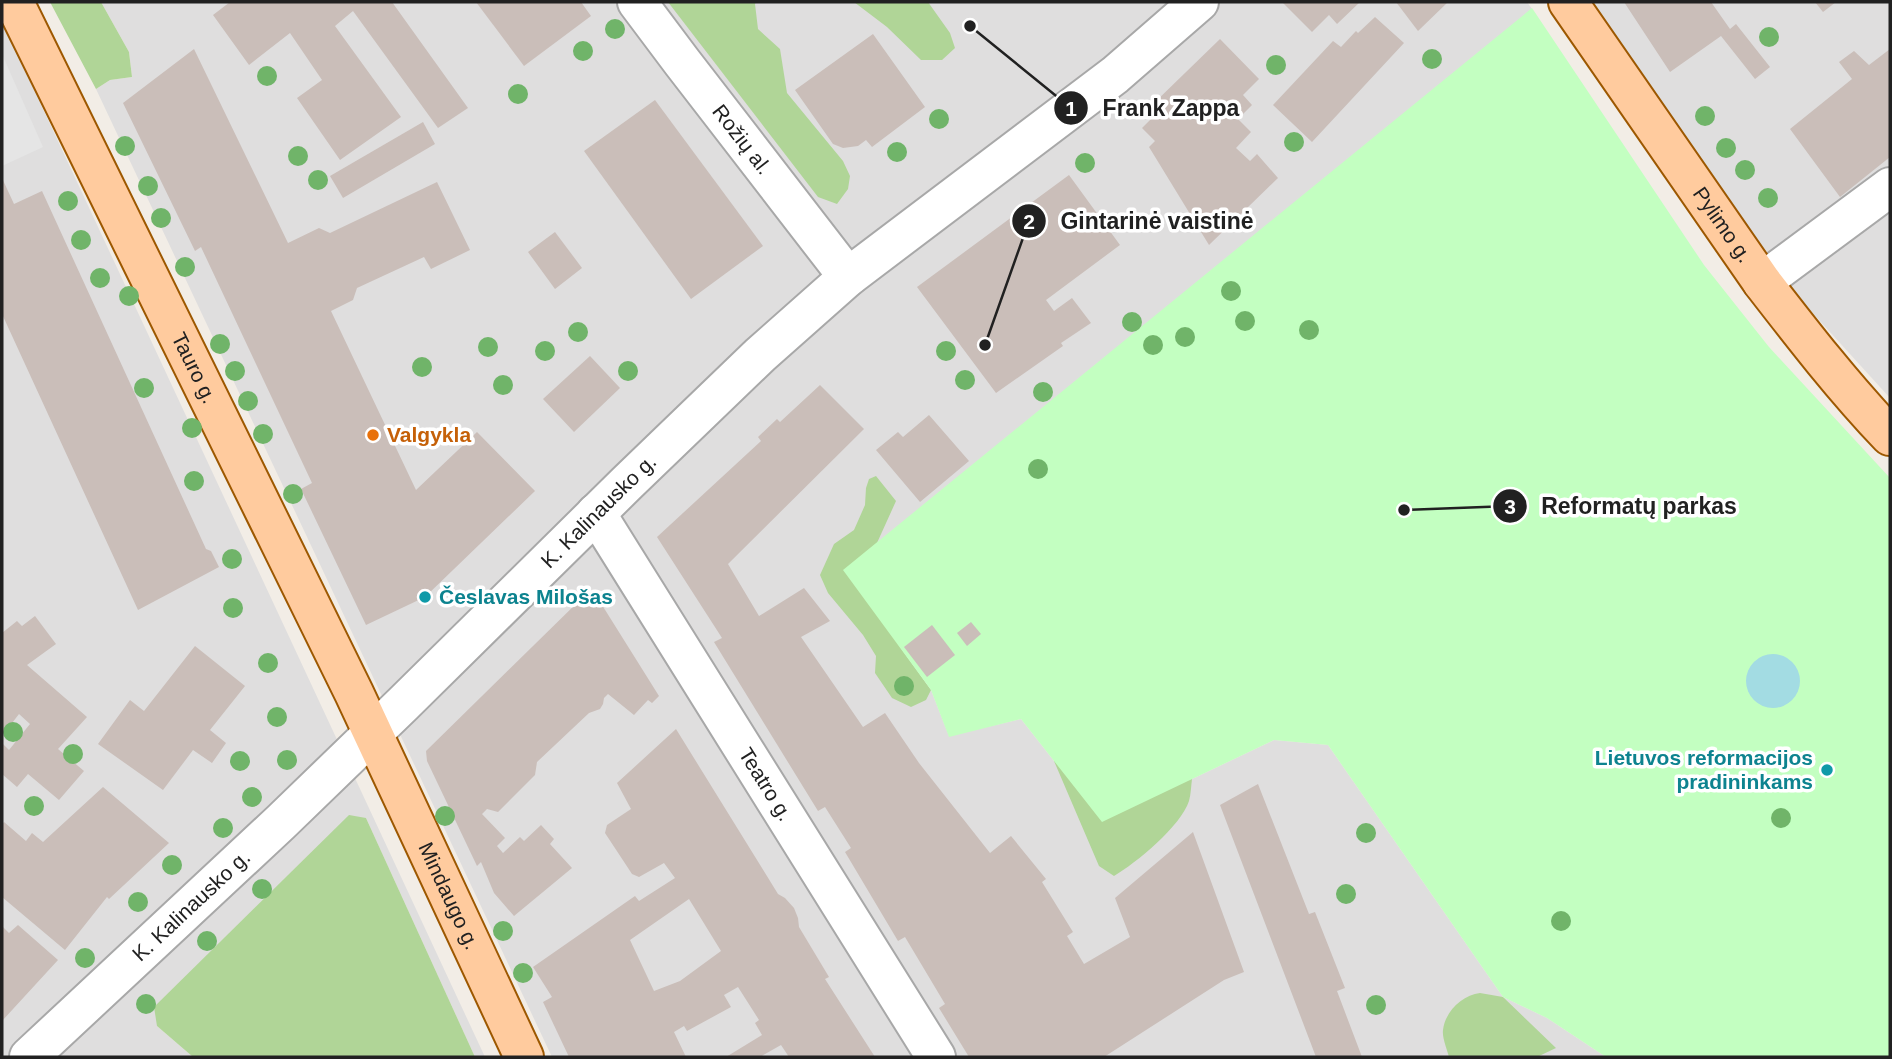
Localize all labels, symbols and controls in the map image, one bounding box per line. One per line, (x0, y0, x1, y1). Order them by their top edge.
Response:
callout: Frank Zappa (1054, 86, 1253, 130)
text: Frank Zappa (1103, 95, 1240, 121)
text: 1 (1065, 97, 1077, 120)
street label: Rožių al. (708, 100, 776, 179)
street label: Pylimo g. (1689, 182, 1757, 267)
callout: Gintarinė vaistinė (1011, 199, 1267, 243)
text: Gintarinė vaistinė (1060, 208, 1254, 234)
text: 2 (1023, 210, 1035, 233)
street label: Tauro g. (167, 329, 222, 407)
place label: Valgykla (387, 423, 471, 446)
marker: Valgykla (365, 427, 381, 443)
street label: K. Kalinausko g. (536, 449, 661, 572)
callout: Reformatų parkas (1492, 484, 1751, 528)
text: Reformatų parkas (1541, 493, 1737, 519)
text: 3 (1504, 495, 1516, 518)
place label: Česlavas Milošas (439, 585, 613, 608)
marker: Česlavas Milošas (417, 589, 433, 605)
street label: Teatro g. (735, 743, 797, 825)
place label: Lietuvos reformacijos pradininkams (1595, 746, 1813, 793)
marker: Lietuvos reformacijos pradininkams (1819, 762, 1835, 778)
street label: Mindaugo g. (414, 838, 484, 953)
street label: K. Kalinausko g. (128, 845, 254, 965)

